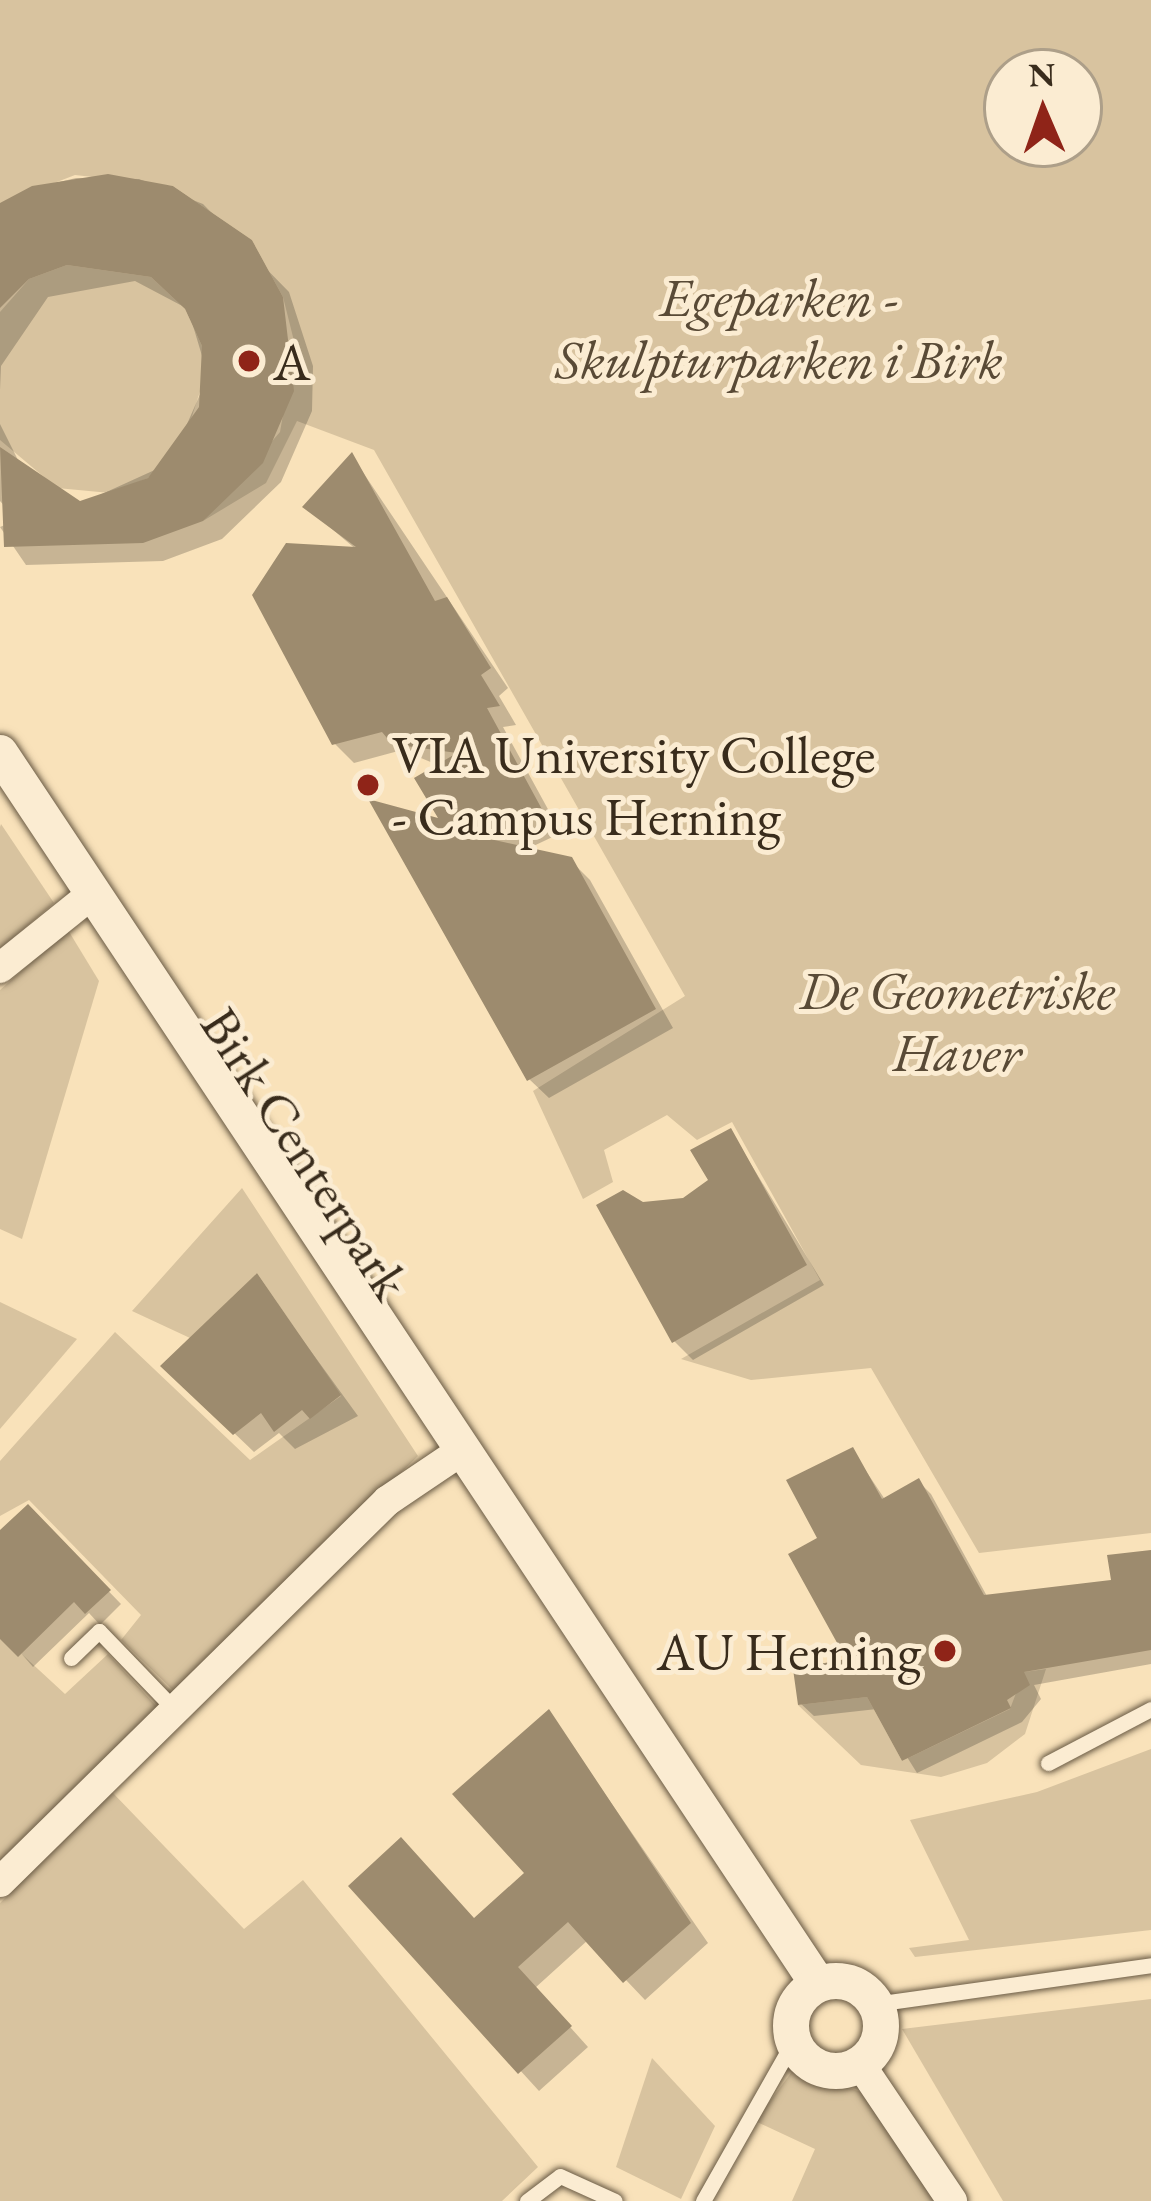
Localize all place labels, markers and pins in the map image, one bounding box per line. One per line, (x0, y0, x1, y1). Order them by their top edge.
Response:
place label: A (273, 329, 310, 393)
marker: A (236, 348, 262, 374)
place label: VIA University College - Campus Herning (392, 722, 876, 849)
marker: VIA University College - Campus Herning (355, 772, 381, 798)
place label: AU Herning (656, 1619, 921, 1683)
marker: AU Herning (932, 1638, 958, 1664)

